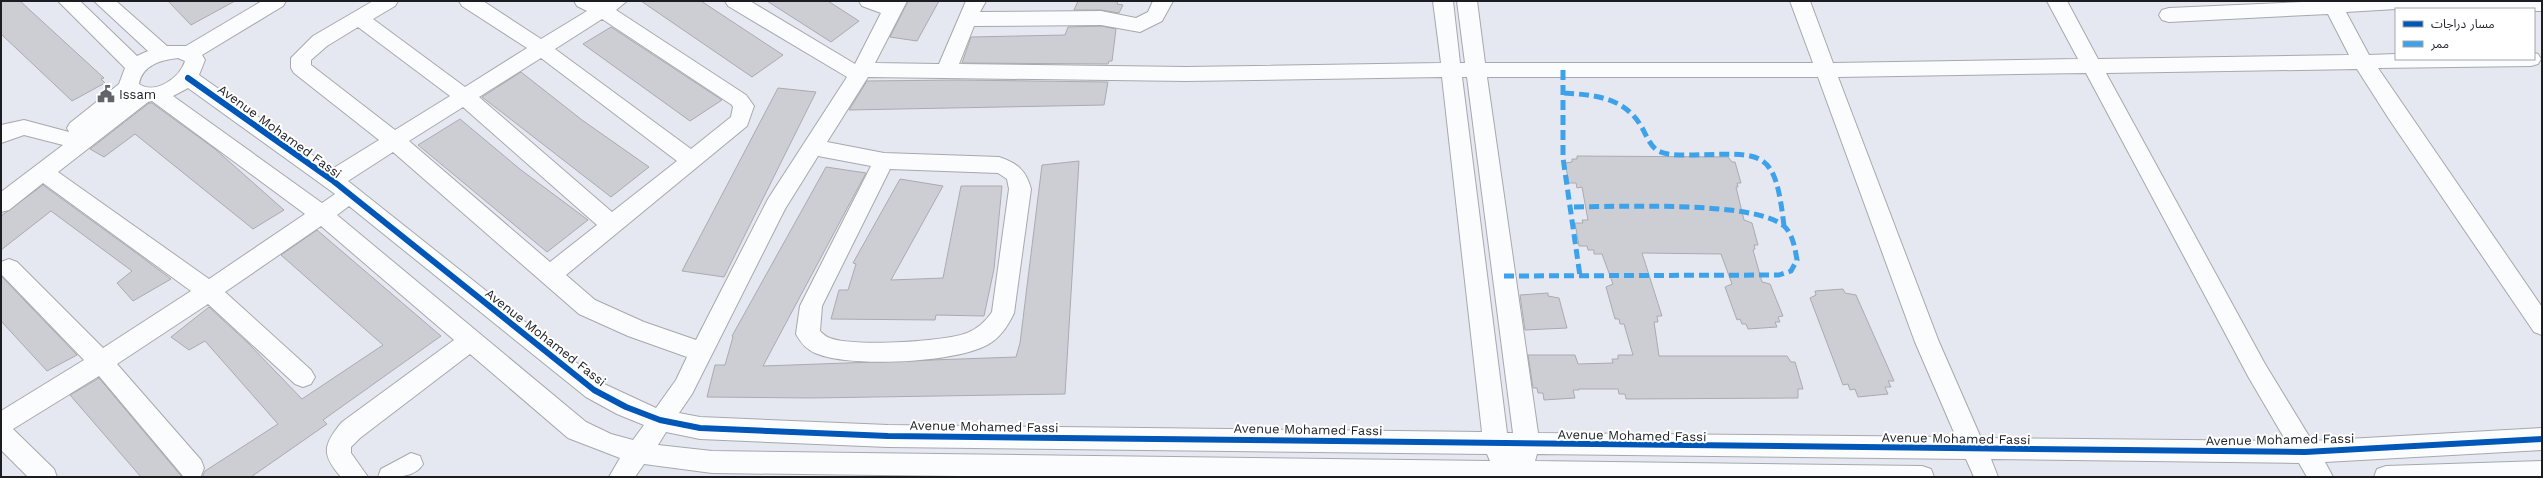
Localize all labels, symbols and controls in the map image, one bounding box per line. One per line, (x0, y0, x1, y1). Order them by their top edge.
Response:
legend (2395, 8, 2535, 60)
text: مسار دراجات (2431, 17, 2495, 31)
text: ممر (2430, 37, 2449, 51)
street label: Avenue Mohamed Fassi (215, 82, 344, 181)
public building icon: Issam (96, 84, 116, 104)
place label: Issam (119, 87, 156, 102)
street label: Avenue Mohamed Fassi (482, 286, 609, 389)
street label: Avenue Mohamed Fassi (909, 418, 1059, 435)
street label: Avenue Mohamed Fassi (1233, 421, 1383, 438)
street label: Avenue Mohamed Fassi (1557, 427, 1707, 444)
street label: Avenue Mohamed Fassi (1881, 430, 2031, 447)
street label: Avenue Mohamed Fassi (2205, 431, 2355, 448)

